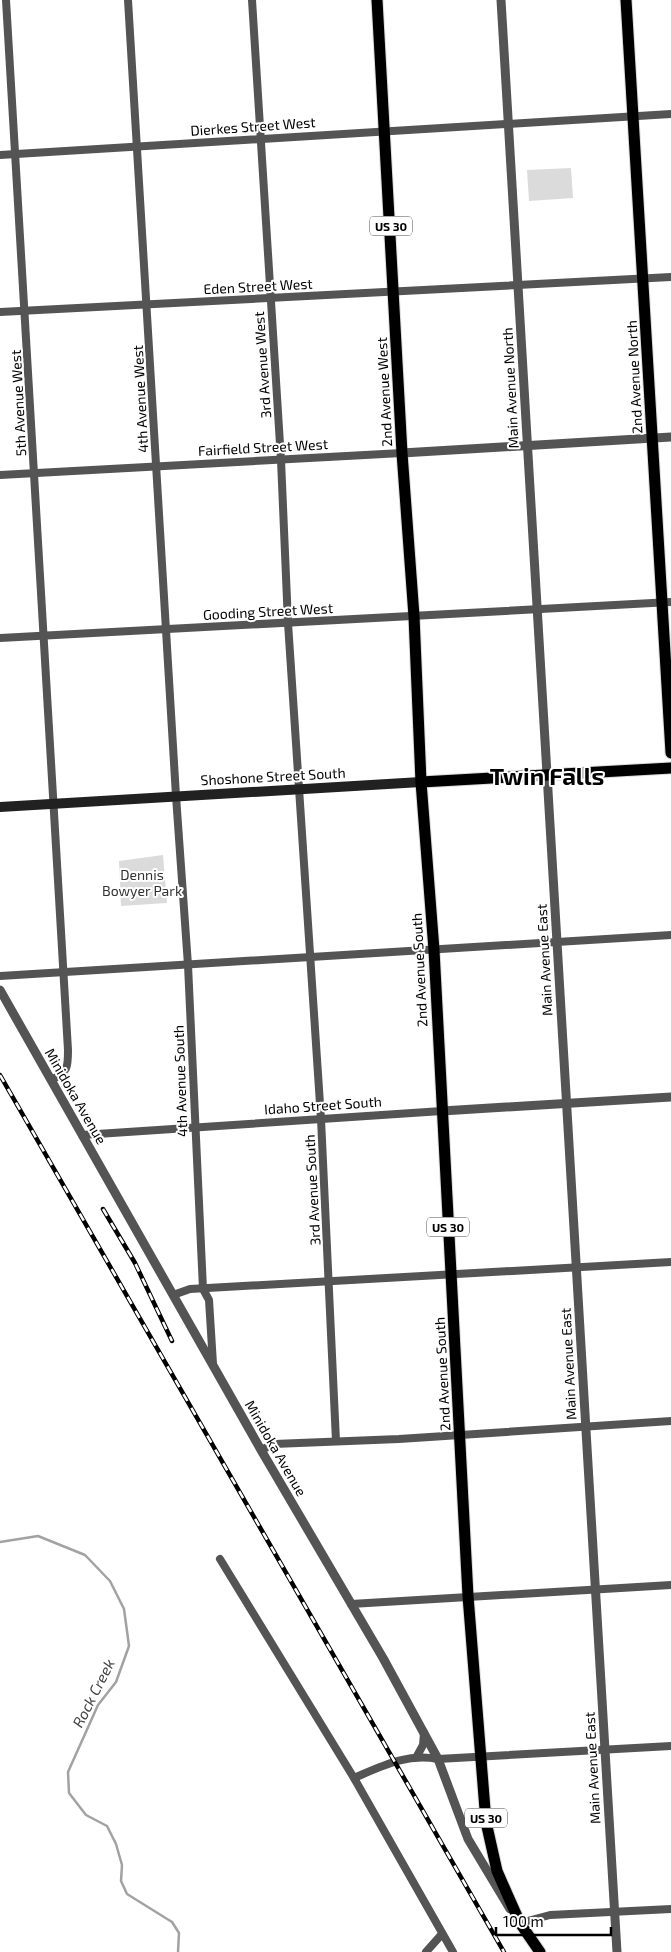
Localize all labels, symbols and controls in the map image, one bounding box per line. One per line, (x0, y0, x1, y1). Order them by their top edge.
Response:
street label: Dierkes Street West (190, 113, 316, 139)
road number: US 30 (370, 217, 412, 236)
street label: Eden Street West (203, 275, 313, 297)
street label: 3rd Avenue West (250, 311, 274, 419)
street label: 2nd Avenue North (623, 320, 645, 434)
street label: Main Avenue North (498, 327, 522, 449)
street label: 2nd Avenue West (373, 337, 395, 447)
street label: 4th Avenue West (129, 345, 151, 453)
street label: 5th Avenue West (7, 349, 29, 457)
street label: Fairfield Street West (198, 435, 328, 459)
street label: Gooding Street West (203, 599, 333, 623)
district label: Twin Falls (490, 761, 604, 790)
street label: Shoshone Street South (200, 764, 346, 788)
park label: Dennis Bowyer Park (102, 866, 182, 899)
street label: Main Avenue East (533, 903, 555, 1017)
street label: 2nd Avenue South (408, 913, 430, 1027)
street label: 4th Avenue South (170, 1025, 190, 1137)
street label: Minidoka Avenue (42, 1045, 110, 1147)
street label: Idaho Street South (264, 1092, 382, 1118)
street label: 3rd Avenue South (301, 1134, 323, 1246)
road number: US 30 (427, 1218, 469, 1236)
street label: Main Avenue East (557, 1307, 579, 1421)
street label: 2nd Avenue South (431, 1317, 453, 1431)
street label: Minidoka Avenue (242, 1397, 310, 1499)
water label: Rock Creek (68, 1656, 118, 1730)
street label: Main Avenue East (581, 1711, 603, 1825)
road number: US 30 (465, 1809, 507, 1828)
scale bar (496, 1904, 611, 1936)
text: 100 m (503, 1912, 544, 1930)

